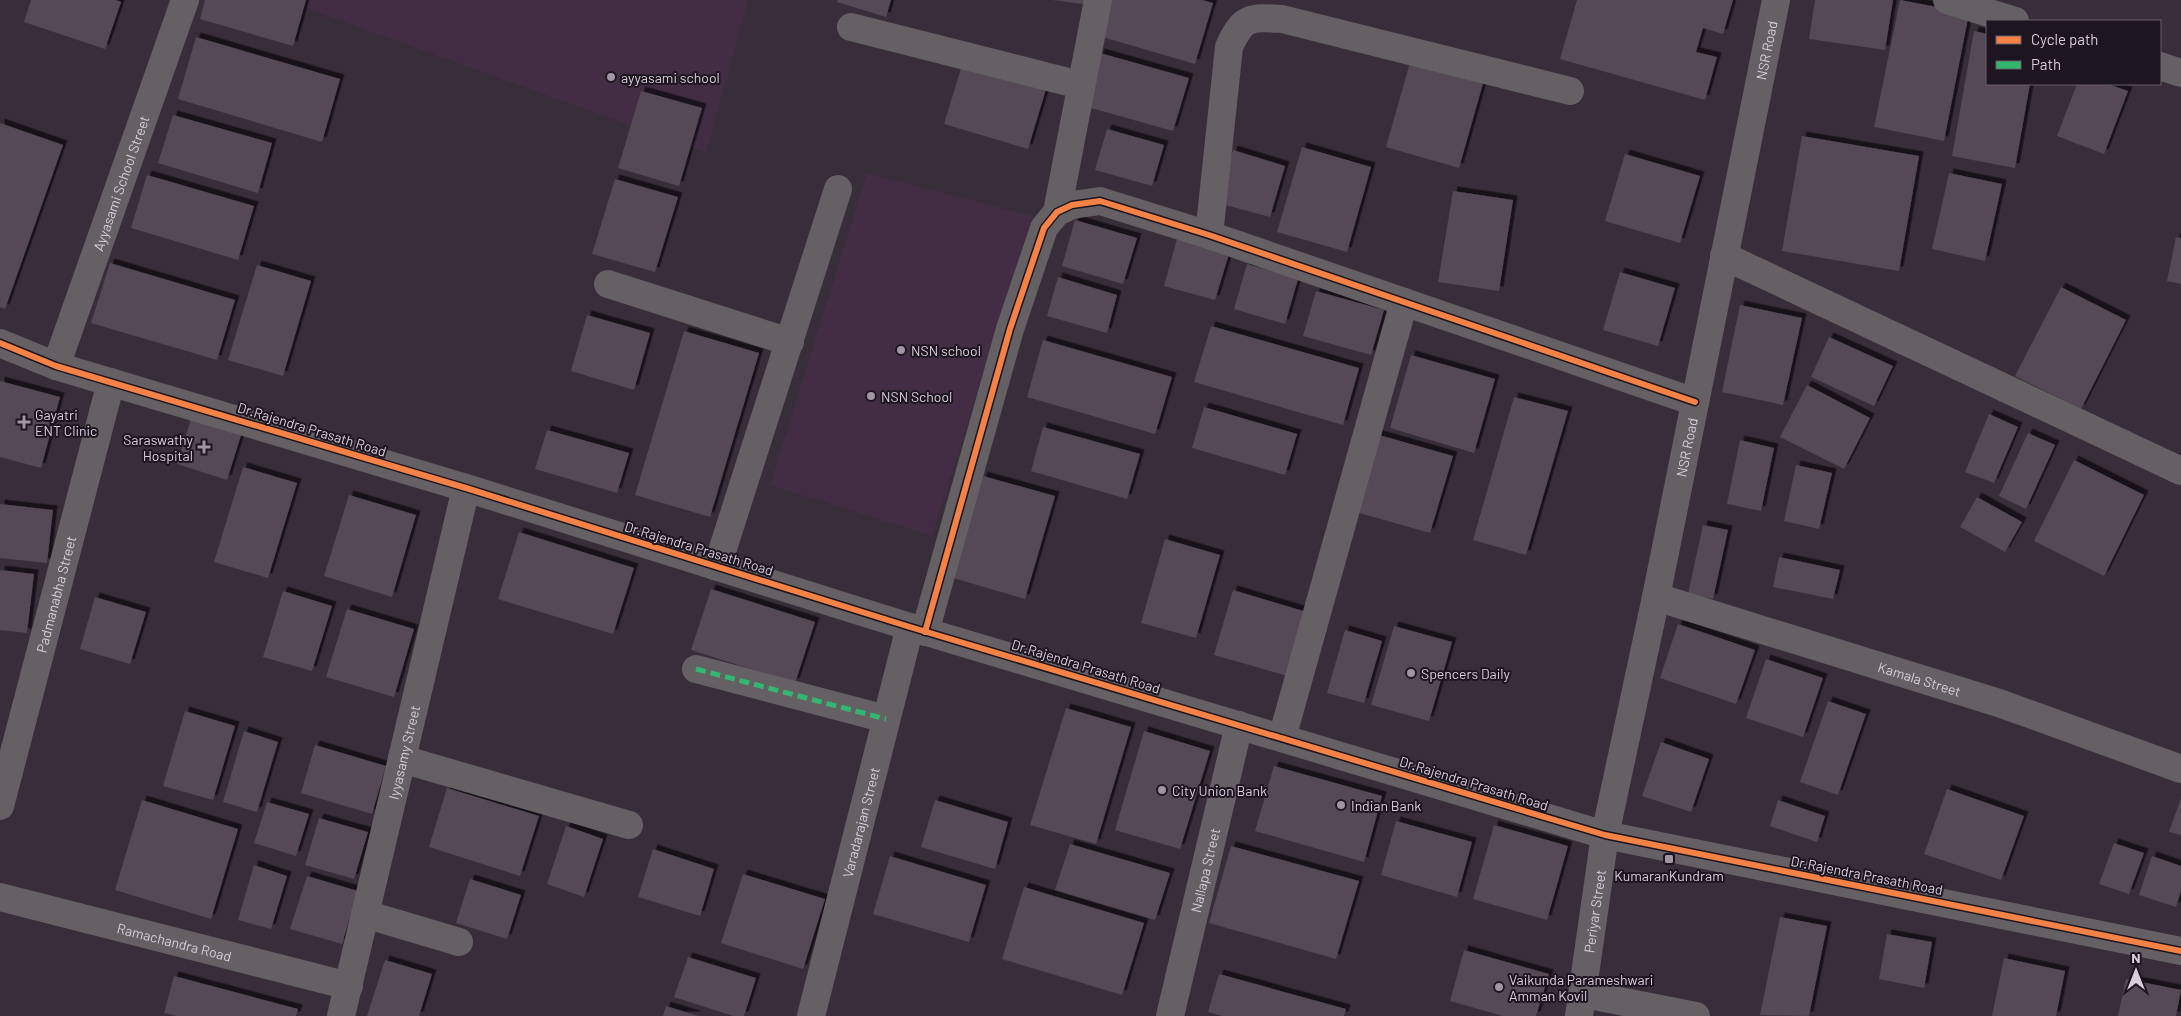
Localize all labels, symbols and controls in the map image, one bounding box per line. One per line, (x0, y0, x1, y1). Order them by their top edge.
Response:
street label: NSR Road (1752, 19, 1780, 81)
legend (1986, 20, 2161, 85)
text: Cycle path (2031, 30, 2098, 48)
text: Path (2031, 55, 2061, 73)
place label: ayyasami school (621, 69, 720, 86)
marker: ayyasami school (605, 71, 617, 83)
street label: Ayyasami School Street (89, 113, 152, 253)
place label: NSN school (911, 342, 981, 359)
marker: NSN school (895, 344, 907, 356)
place label: NSN School (881, 388, 952, 405)
marker: NSN School (865, 390, 877, 402)
street label: Dr.Rajendra Prasath Road (236, 398, 388, 460)
place label: Gayatri ENT Clinic (35, 406, 97, 439)
marker: Gayatri ENT Clinic (17, 415, 31, 429)
street label: NSR Road (1672, 416, 1700, 478)
place label: Saraswathy Hospital (123, 431, 194, 464)
marker: Saraswathy Hospital (197, 440, 211, 454)
street label: Dr.Rajendra Prasath Road (623, 517, 775, 579)
street label: Padmanabha Street (32, 534, 79, 654)
street label: Dr.Rajendra Prasath Road (1010, 635, 1162, 697)
street label: Kamala Street (1876, 658, 1963, 699)
place label: Spencers Daily (1421, 665, 1511, 682)
marker: Spencers Daily (1405, 667, 1417, 679)
street label: Iyyasamy Street (384, 703, 423, 801)
street label: Dr.Rajendra Prasath Road (1398, 752, 1550, 814)
street label: Varadarajan Street (838, 765, 883, 879)
place label: City Union Bank (1172, 782, 1267, 799)
marker: City Union Bank (1156, 784, 1168, 796)
place label: Indian Bank (1351, 797, 1421, 814)
marker: Indian Bank (1335, 799, 1347, 811)
street label: Nallapa Street (1186, 826, 1223, 914)
street label: Dr.Rajendra Prasath Road (1789, 852, 1945, 898)
marker: KumaranKundram (1663, 853, 1675, 865)
place label: KumaranKundram (1614, 867, 1724, 884)
street label: Periyar Street (1580, 868, 1608, 954)
street label: Ramachandra Road (115, 919, 233, 964)
north arrow (2111, 946, 2161, 996)
text: N (2131, 949, 2141, 966)
place label: Vaikunda Parameshwari Amman Kovil (1509, 971, 1653, 1004)
marker: Vaikunda Parameshwari Amman Kovil (1493, 981, 1505, 993)

